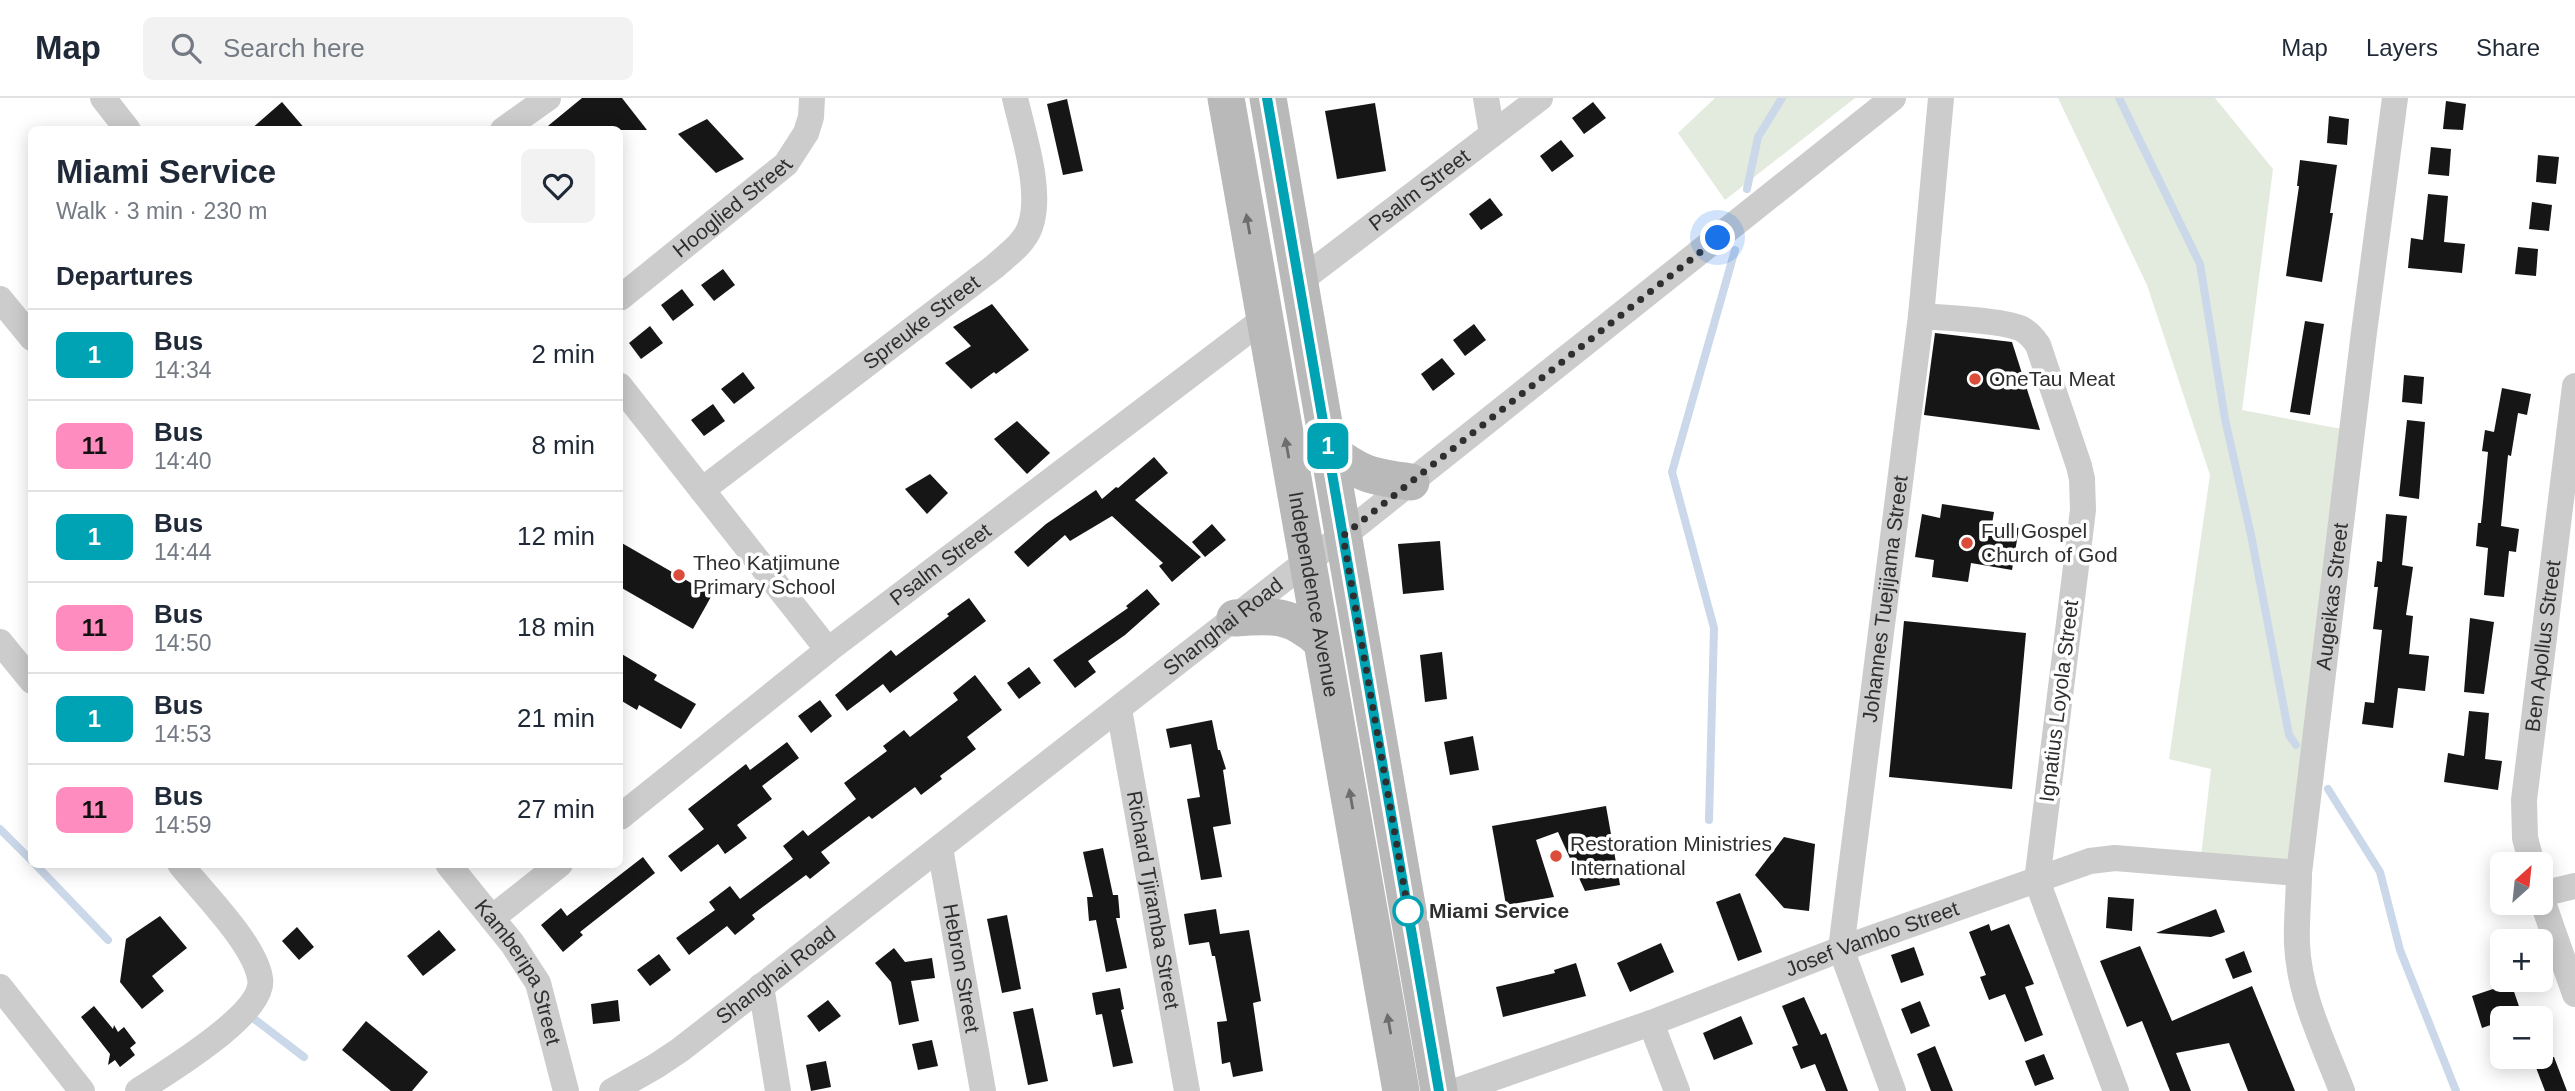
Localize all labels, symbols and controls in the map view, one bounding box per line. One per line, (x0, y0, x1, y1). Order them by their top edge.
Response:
search box (143, 17, 633, 80)
text: Map (35, 29, 101, 66)
icon: search (167, 29, 205, 67)
text: Search here (223, 33, 365, 63)
text: Map (2281, 34, 2328, 61)
text: Layers (2366, 34, 2438, 61)
text: Share (2476, 34, 2540, 61)
street label: Psalm Street (1364, 144, 1474, 235)
button: heart (521, 149, 595, 223)
text: Miami Service (56, 153, 276, 190)
street label: Hooglied Street (668, 155, 797, 262)
text: Walk · 3 min · 230 m (56, 198, 267, 224)
one-way arrow (1242, 213, 1253, 235)
your location (1700, 220, 1735, 255)
text: Departures (56, 261, 193, 291)
street label: Spreuke Street (858, 270, 984, 374)
text: Bus (154, 326, 203, 356)
text: 2 min (531, 339, 595, 369)
text: 1 (88, 341, 101, 368)
text: 14:34 (154, 357, 212, 383)
place label: OneTau Meat (1989, 367, 2115, 390)
marker: OneTau Meat (1967, 371, 1983, 387)
text: Bus (154, 417, 203, 447)
line badge: 1 (1305, 423, 1351, 469)
text: 8 min (531, 430, 595, 460)
text: 11 (82, 432, 107, 459)
text: 1 (1321, 432, 1335, 459)
one-way arrow (1281, 437, 1292, 459)
text: 14:40 (154, 448, 212, 474)
street label: Johannes Tuejijama Street (1858, 474, 1912, 724)
street label: Independence Avenue (1285, 489, 1343, 699)
text: Bus (154, 508, 203, 538)
street label: Psalm Street (885, 519, 995, 610)
place label: Full Gospel Church of God (1981, 519, 2118, 566)
text: 12 min (517, 521, 595, 551)
street label: Augeikas Street (2311, 521, 2352, 672)
text: 1 (88, 523, 101, 550)
marker: Full Gospel Church of God (1959, 535, 1975, 551)
text: 14:44 (154, 539, 212, 565)
place label: Theo Katjimune Primary School (693, 551, 840, 598)
street label: Ben Apollus Street (2520, 559, 2564, 733)
marker: Theo Katjimune Primary School (671, 567, 687, 583)
street label: Shanghai Road (1159, 573, 1287, 680)
text: Bus (154, 599, 203, 629)
street label: Ignatius Loyola Street (2035, 599, 2082, 803)
text: 18 min (517, 612, 595, 642)
text: 11 (82, 614, 107, 641)
text: 14:50 (154, 630, 212, 656)
text: Bus (154, 690, 203, 720)
text: 21 min (517, 703, 595, 733)
text: 1 (88, 705, 101, 732)
text: 14:53 (154, 721, 212, 747)
text: Bus (154, 781, 203, 811)
one-way arrow (1345, 788, 1356, 810)
street label: Richard Tjiramba Street (1123, 789, 1184, 1011)
text: 27 min (517, 794, 595, 824)
text: 11 (82, 796, 107, 823)
text: 14:59 (154, 812, 212, 838)
place label: Restoration Ministries International (1570, 832, 1772, 879)
marker: Restoration Ministries International (1548, 848, 1564, 864)
north arrow (2490, 852, 2553, 915)
map controls (2490, 852, 2553, 1069)
street label: Kamberipa Street (470, 895, 566, 1047)
marker: Miami Service (1393, 896, 1423, 926)
street label: Josef Vambo Street (1782, 896, 1962, 981)
place label: Miami Service (1429, 899, 1569, 922)
street label: Hebron Street (939, 902, 985, 1035)
street label: Shanghai Road (711, 921, 840, 1028)
button: + (2490, 929, 2553, 992)
button: − (2490, 1006, 2553, 1069)
one-way arrow (1383, 1013, 1394, 1035)

